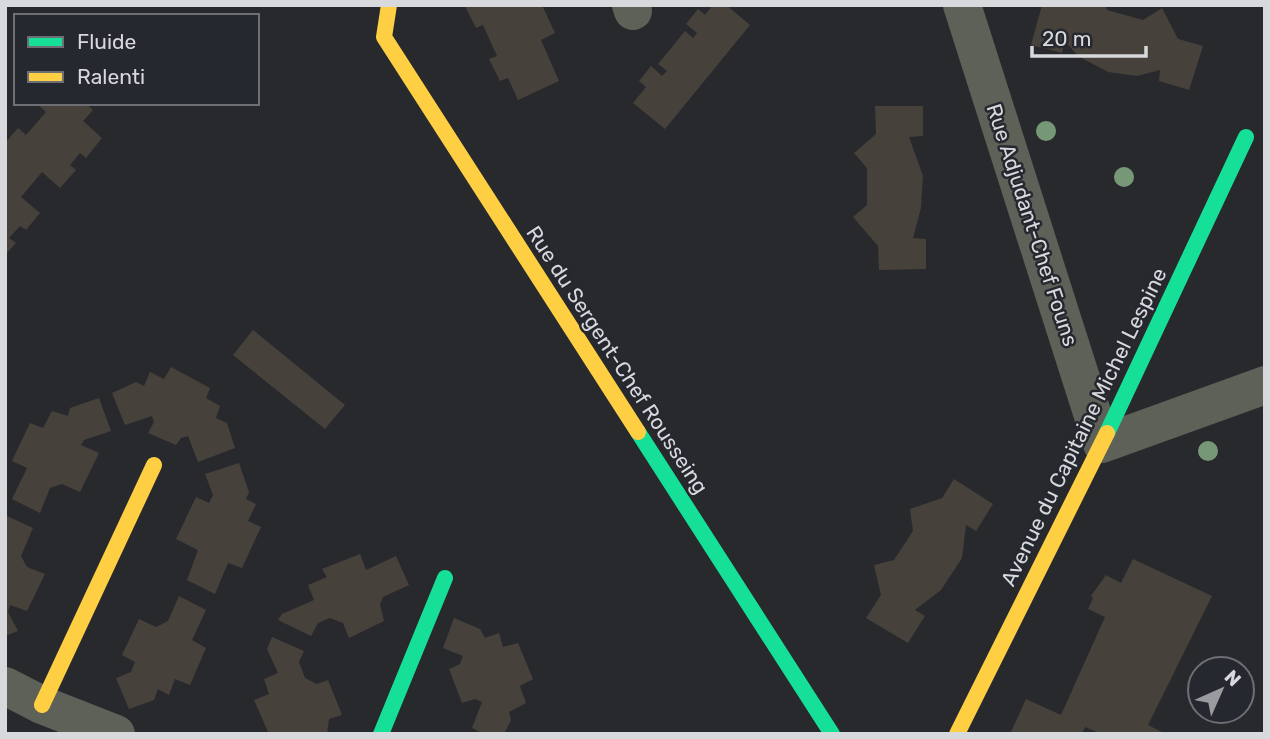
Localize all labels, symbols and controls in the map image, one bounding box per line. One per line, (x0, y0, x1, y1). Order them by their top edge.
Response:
legend (14, 14, 259, 105)
scale bar (1032, 14, 1146, 58)
text: 20 m (1042, 26, 1091, 51)
text: Fluide (77, 29, 136, 54)
text: Ralenti (77, 64, 145, 89)
street label: Rue Adjudant-Chef Founs (981, 101, 1084, 349)
street label: Rue du Sergent-Chef Rousseing (521, 221, 713, 498)
street label: Avenue du Capitaine Michel Lespine (995, 264, 1172, 590)
north arrow (1186, 655, 1256, 725)
text: N (1220, 665, 1246, 691)

